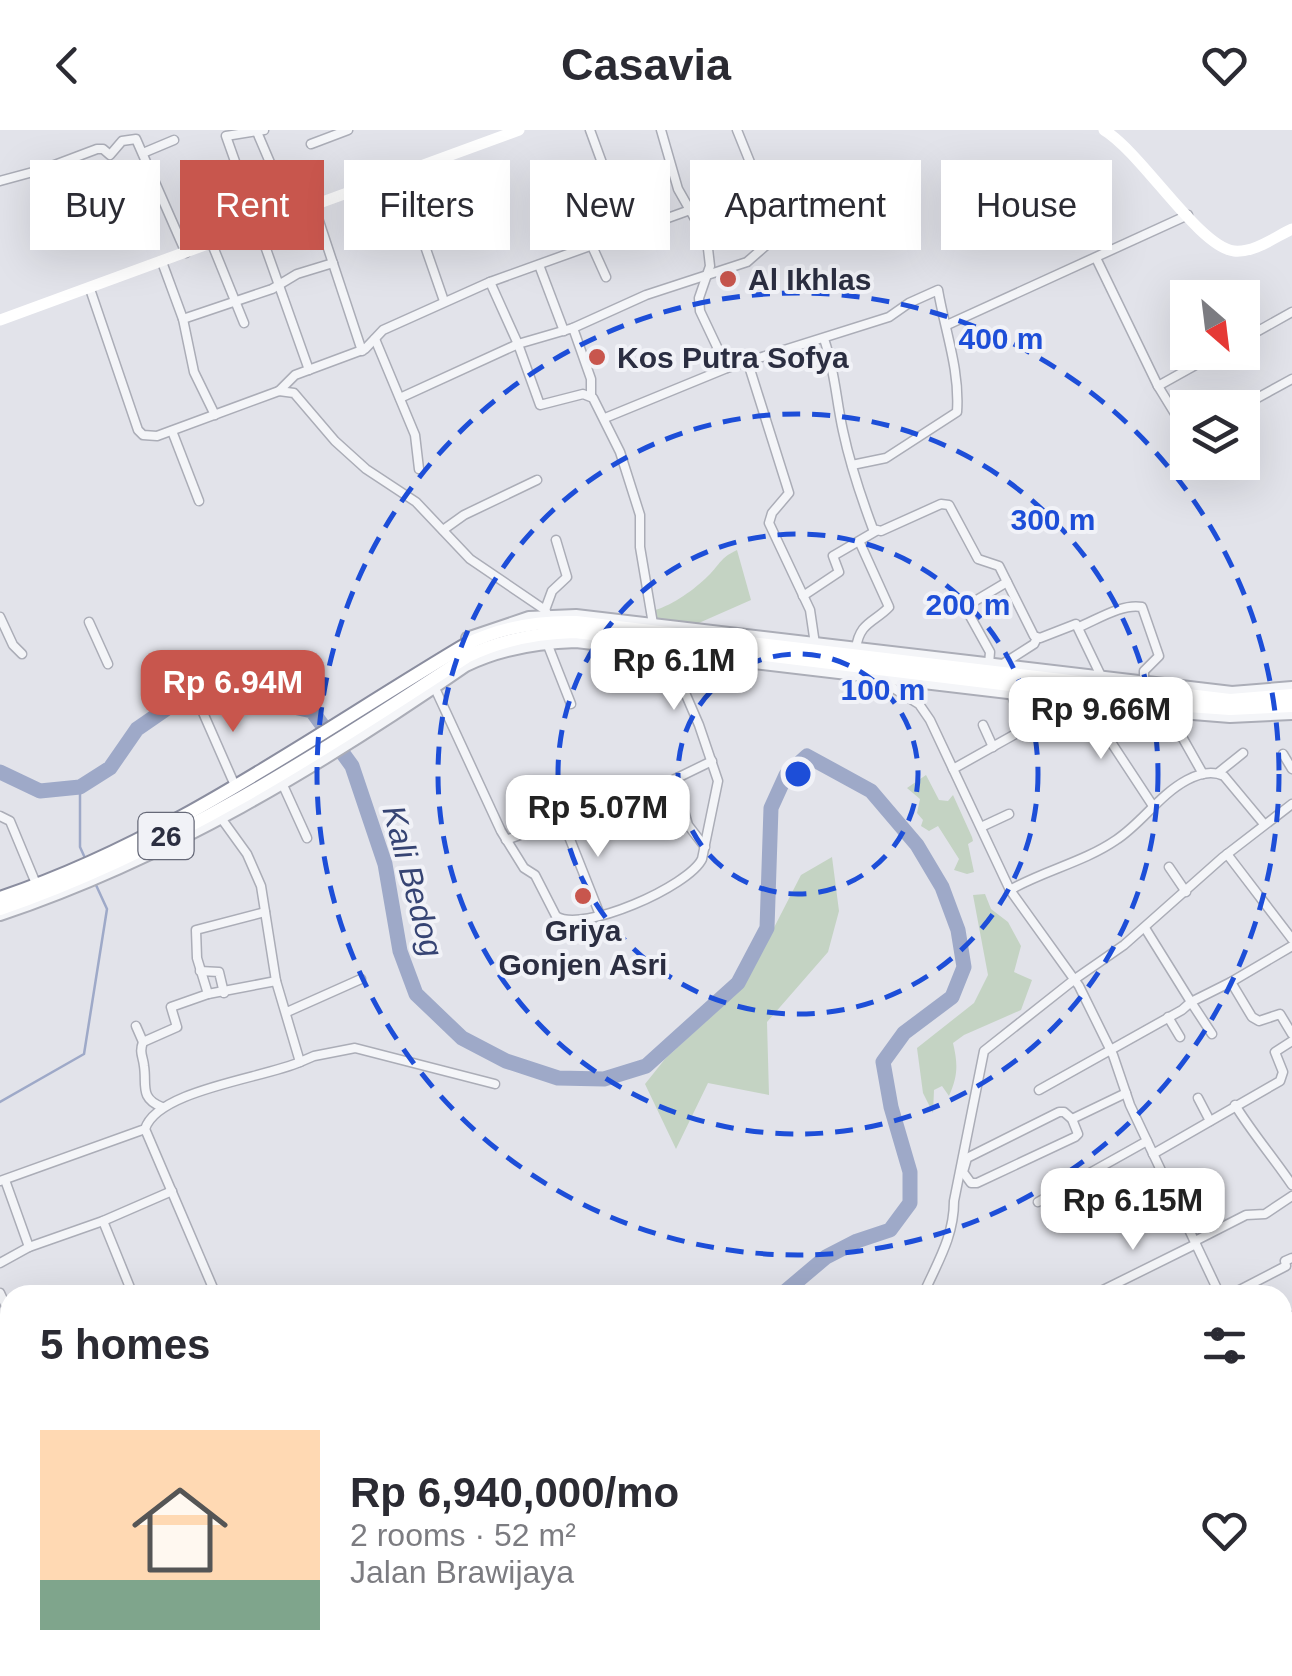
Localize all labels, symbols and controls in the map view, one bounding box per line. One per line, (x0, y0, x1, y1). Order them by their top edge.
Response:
icon: back (40, 38, 95, 93)
icon: heart (1197, 38, 1252, 93)
text: Casavia (561, 39, 731, 90)
chip: Buy (30, 160, 160, 250)
chip: Rent (180, 160, 324, 250)
chip: Filters (344, 160, 510, 250)
chip: New (530, 160, 670, 250)
chip: Apartment (690, 160, 921, 250)
chip: House (941, 160, 1112, 250)
place label: Al Ikhlas (748, 263, 871, 296)
marker: Al Ikhlas (717, 268, 739, 290)
north arrow (1170, 280, 1260, 370)
map controls (1170, 280, 1260, 480)
text: 400 m (958, 322, 1044, 355)
place label: Kos Putra Sofya (617, 341, 849, 374)
marker: Kos Putra Sofya (586, 346, 608, 368)
button: layers (1170, 390, 1260, 480)
text: 300 m (1010, 503, 1096, 536)
text: 200 m (925, 588, 1011, 621)
pin: Rp 6.1M (582, 628, 766, 713)
text: Rp 6.1M (613, 642, 735, 678)
pin: Rp 6.94M (130, 650, 336, 735)
text: Rp 6.94M (163, 664, 303, 700)
text: 100 m (840, 673, 926, 706)
pin: Rp 9.66M (998, 677, 1204, 762)
text: Rp 9.66M (1031, 691, 1171, 727)
centre of rings (780, 756, 816, 792)
pin: Rp 5.07M (495, 775, 701, 860)
text: Rp 5.07M (528, 789, 668, 825)
water label: Kali Bedog (376, 802, 450, 961)
road number: 26 (138, 813, 194, 859)
marker: Griya Gonjen Asri (572, 885, 594, 907)
place label: Griya Gonjen Asri (499, 914, 667, 981)
pin: Rp 6.15M (1030, 1168, 1236, 1253)
text: Rp 6.15M (1063, 1182, 1203, 1218)
icon: filters (1197, 1318, 1252, 1373)
text: 5 homes (40, 1321, 210, 1368)
text: Rp 6,940,000/mo (350, 1469, 679, 1516)
icon: home (120, 1470, 240, 1590)
icon: heart (1197, 1503, 1252, 1558)
text: 2 rooms · 52 m² (350, 1517, 576, 1553)
text: Jalan Brawijaya (350, 1554, 574, 1590)

